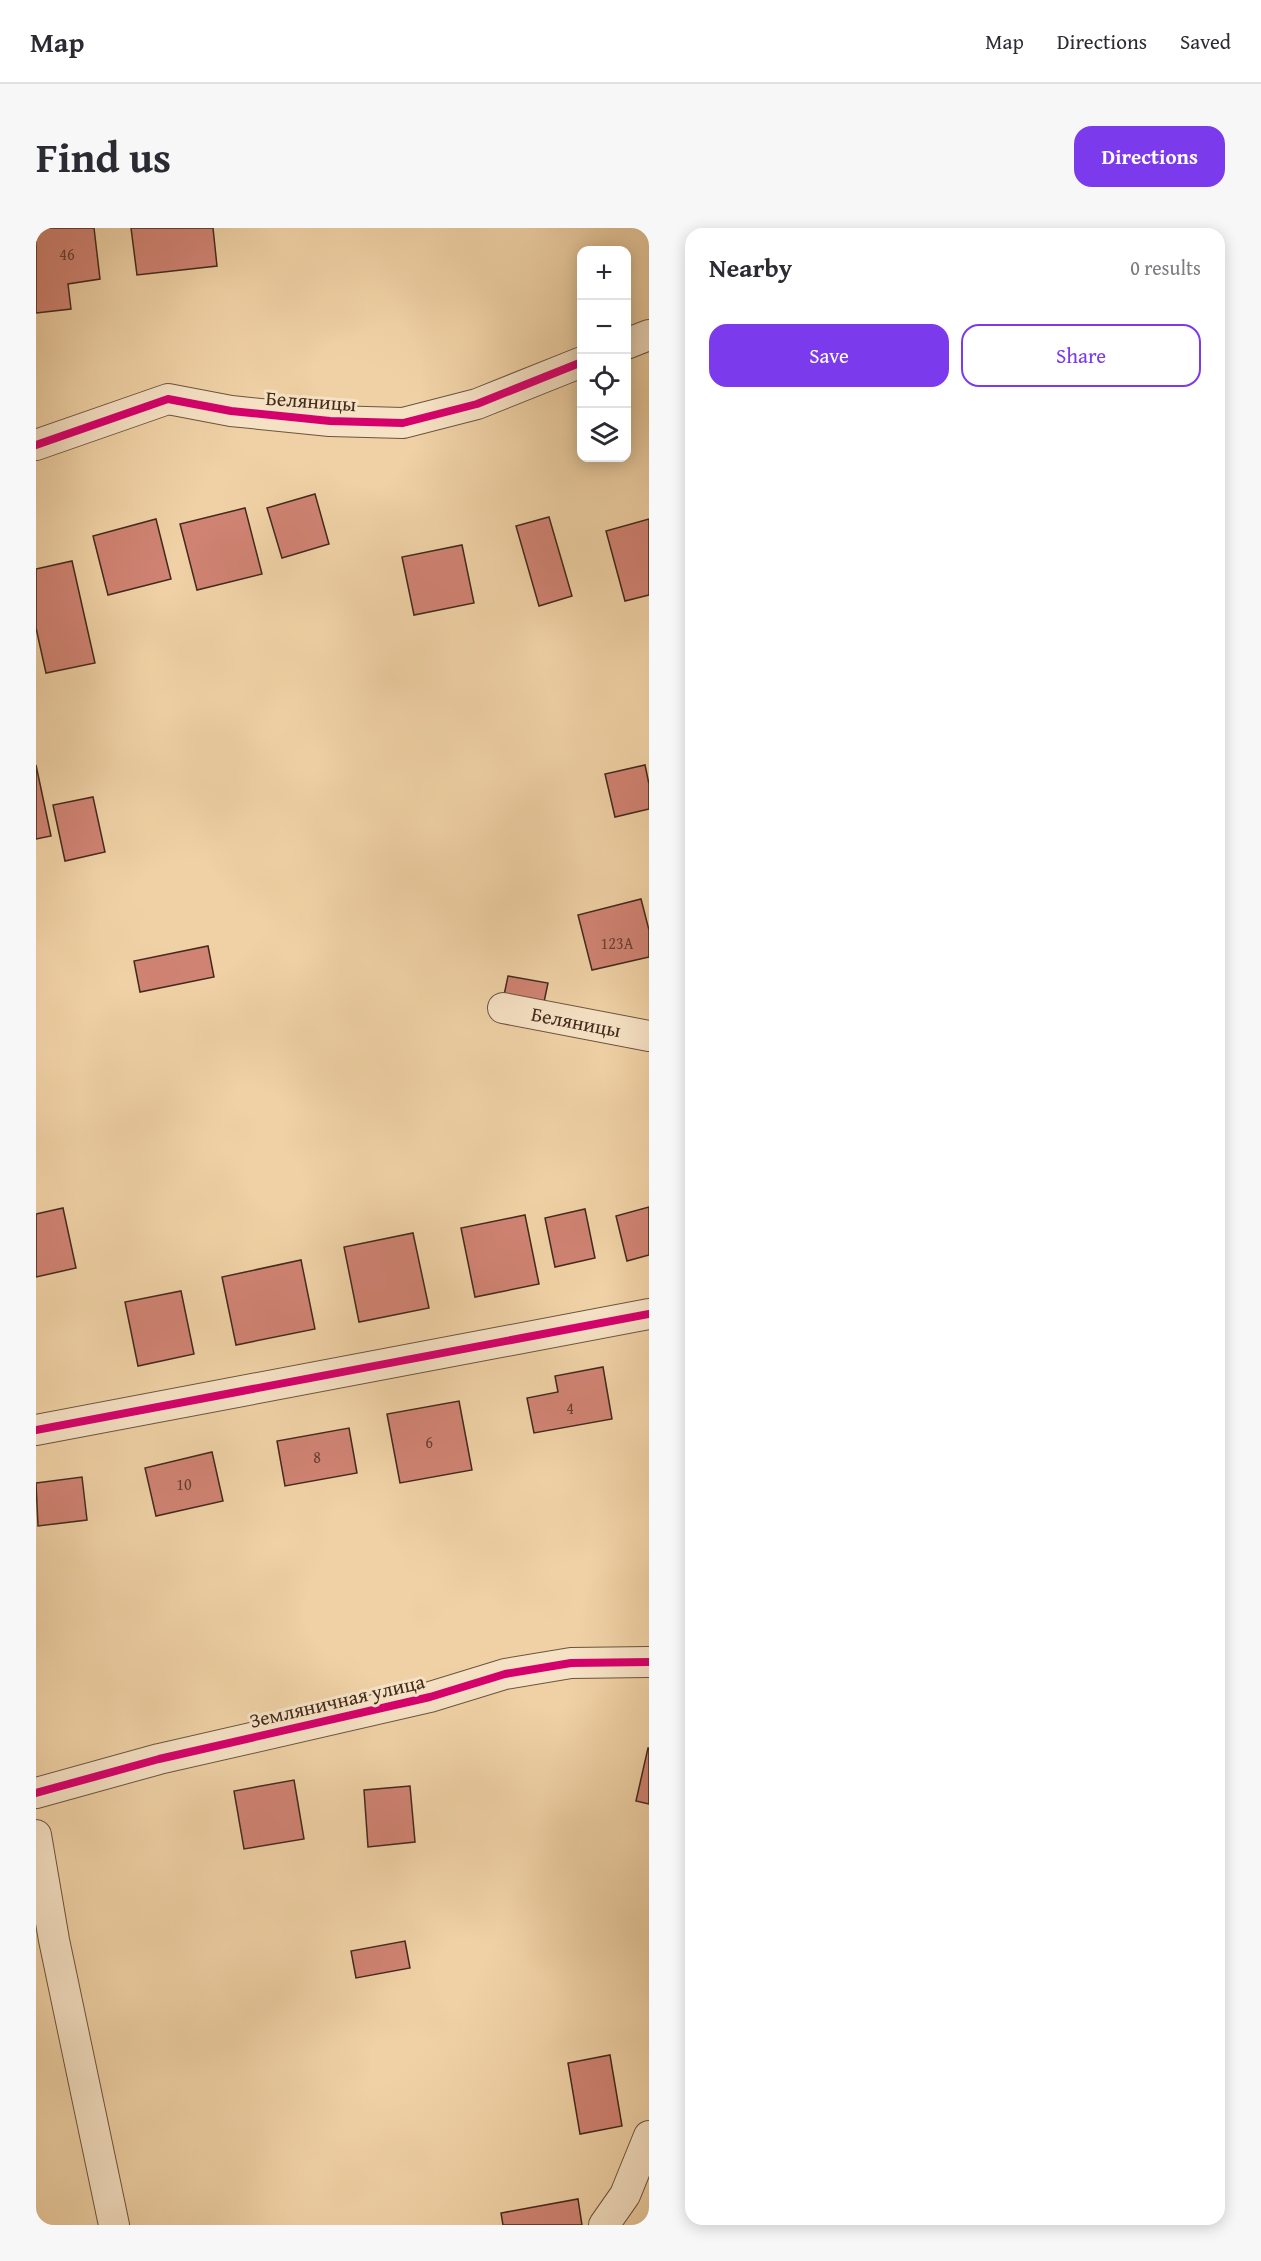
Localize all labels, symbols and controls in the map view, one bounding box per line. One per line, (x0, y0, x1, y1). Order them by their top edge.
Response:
text: Map (30, 21, 84, 62)
text: Map (985, 26, 1024, 57)
text: Directions (1057, 26, 1147, 57)
text: Saved (1180, 26, 1231, 57)
text: Find us (36, 126, 171, 187)
button: Directions (1074, 126, 1225, 187)
house number: 46 (59, 242, 75, 266)
map controls (577, 246, 631, 462)
button: + (577, 246, 631, 300)
text: Nearby (709, 248, 792, 287)
text: 0 results (1130, 253, 1201, 282)
button: − (577, 300, 631, 354)
button: Save (709, 324, 949, 387)
button: Share (961, 324, 1201, 387)
button: locate (577, 354, 631, 408)
street label: Беляницы (265, 383, 357, 418)
button: layers (577, 408, 631, 462)
house number: 123А (601, 931, 634, 955)
street label: Беляницы (529, 999, 623, 1044)
house number: 4 (566, 1396, 574, 1420)
house number: 6 (425, 1430, 433, 1454)
house number: 8 (313, 1445, 321, 1469)
house number: 10 (176, 1472, 192, 1496)
street label: Земляничная улица (246, 1666, 428, 1735)

